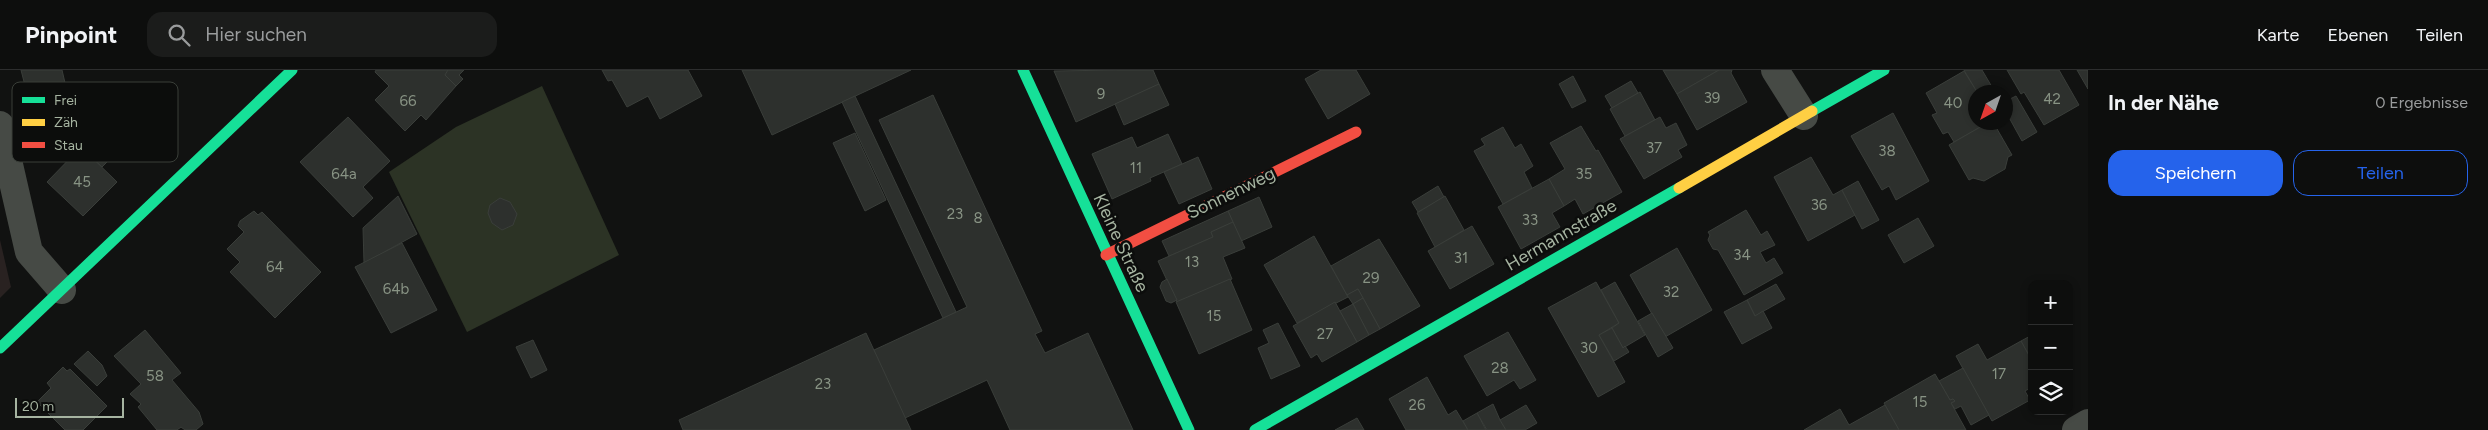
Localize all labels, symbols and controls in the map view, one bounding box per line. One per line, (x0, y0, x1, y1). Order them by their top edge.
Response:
search box (147, 12, 497, 57)
text: Pinpoint (25, 20, 117, 49)
icon: search (165, 21, 193, 49)
text: Hier suchen (205, 23, 307, 46)
text: Karte (2257, 24, 2299, 46)
text: Ebenen (2327, 24, 2388, 46)
text: Teilen (2416, 24, 2463, 46)
legend (12, 82, 178, 162)
house number: 9 (1097, 85, 1105, 103)
north arrow (1968, 85, 2013, 130)
house number: 39 (1704, 89, 1720, 107)
house number: 42 (2043, 90, 2061, 108)
text: In der Nähe (2108, 90, 2219, 115)
text: Frei (54, 92, 77, 109)
house number: 66 (400, 92, 417, 110)
text: 0 Ergebnisse (2375, 93, 2468, 112)
house number: 40 (1944, 94, 1962, 112)
text: Zäh (54, 114, 78, 131)
text: Stau (54, 137, 83, 154)
house number: 37 (1646, 139, 1662, 157)
house number: 38 (1878, 142, 1896, 160)
button: Speichern (2108, 150, 2283, 196)
button: Teilen (2293, 150, 2468, 196)
house number: 11 (1130, 159, 1142, 177)
street label: Sonnenweg (1183, 162, 1279, 224)
house number: 64a (331, 165, 357, 183)
house number: 35 (1576, 165, 1592, 183)
house number: 45 (73, 173, 91, 191)
street label: Kleine Straße (1089, 190, 1154, 296)
street label: Hermannstraße (1502, 194, 1621, 276)
house number: 36 (1811, 196, 1828, 214)
house number: 23 (947, 205, 963, 223)
house number: 8 (973, 209, 983, 227)
house number: 33 (1522, 211, 1538, 229)
house number: 34 (1733, 246, 1751, 264)
house number: 31 (1454, 249, 1468, 267)
house number: 13 (1185, 253, 1199, 271)
house number: 64 (266, 258, 284, 276)
house number: 29 (1363, 269, 1379, 287)
house number: 64b (383, 280, 410, 298)
map controls (2028, 280, 2073, 415)
button: + (2028, 280, 2073, 325)
house number: 32 (1663, 283, 1679, 301)
house number: 15 (1207, 307, 1221, 325)
house number: 27 (1317, 325, 1333, 343)
button: − (2028, 325, 2073, 370)
house number: 30 (1580, 339, 1598, 357)
house number: 28 (1491, 359, 1509, 377)
house number: 17 (1992, 365, 2006, 383)
house number: 58 (146, 367, 164, 385)
button: layers (2028, 370, 2073, 415)
house number: 23 (815, 375, 831, 393)
house number: 15 (1913, 393, 1927, 411)
scale bar (15, 395, 124, 418)
house number: 26 (1409, 396, 1426, 414)
text: 20 m (22, 398, 54, 415)

